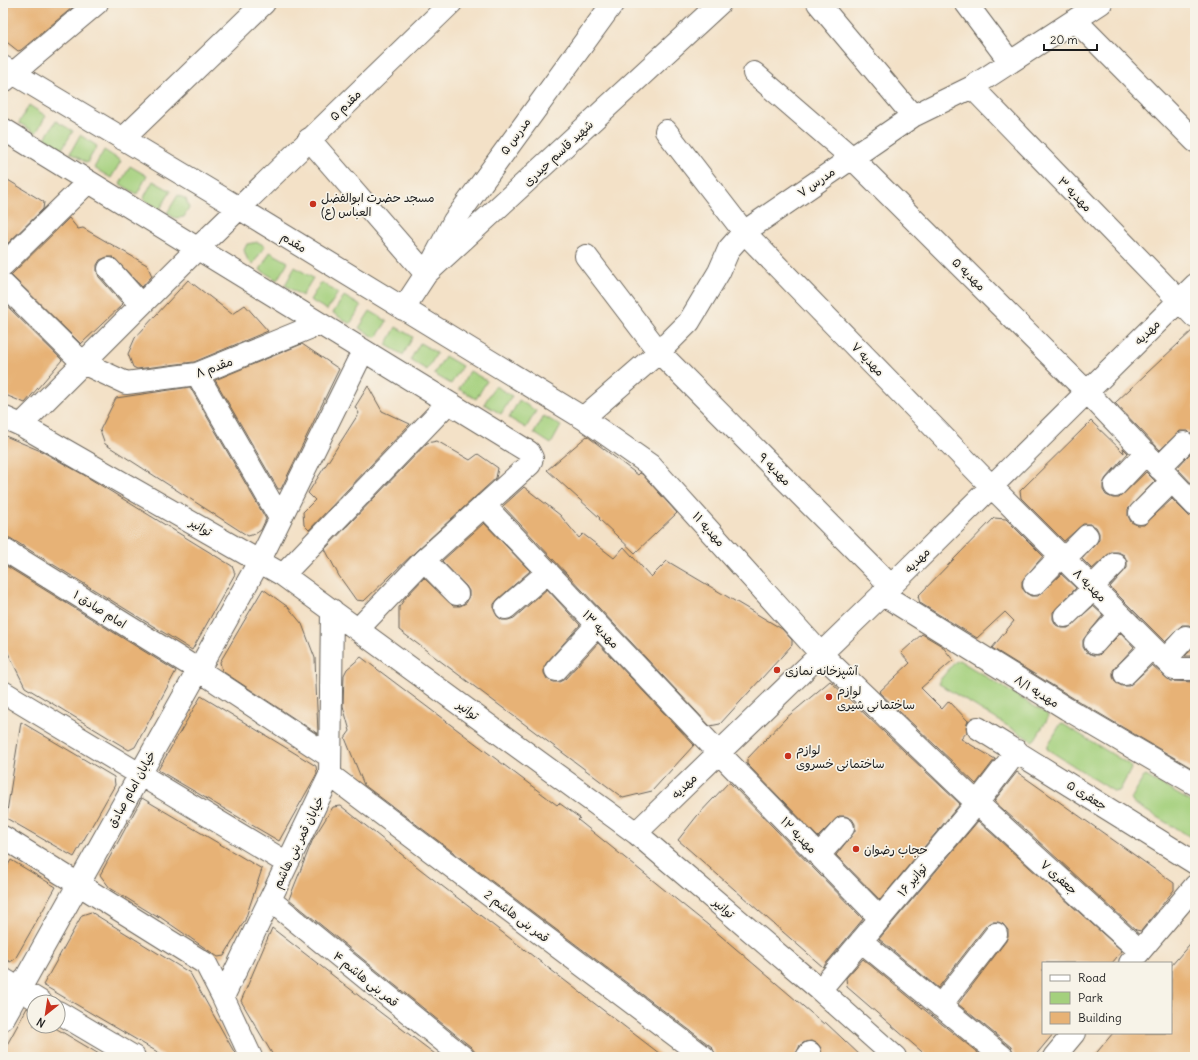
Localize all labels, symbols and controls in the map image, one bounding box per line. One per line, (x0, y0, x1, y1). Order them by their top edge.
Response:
scale bar (1044, 26, 1097, 52)
text: 20 m (1050, 32, 1078, 47)
street label: مقدم ۵ (326, 86, 365, 125)
street label: مدرس ۵ (496, 114, 534, 158)
street label: شهید قاسم حیدری (520, 117, 598, 191)
street label: مدرس ۷ (794, 164, 838, 200)
street label: مهدیه ۳ (1055, 173, 1095, 215)
place label: مسجد حضرت ابوالفضل العباس (ع) (321, 190, 435, 221)
marker: مسجد حضرت ابوالفضل العباس (ع) (308, 199, 318, 209)
street label: مقدم (278, 228, 309, 257)
street label: مهدیه ۵ (949, 254, 989, 294)
street label: مهدیه (1131, 316, 1163, 348)
street label: مهدیه ۷ (848, 339, 888, 379)
street label: مقدم ۸ (193, 353, 235, 382)
street label: مهدیه ۹ (755, 449, 795, 489)
street label: مهدیه ۱۱ (690, 509, 728, 549)
street label: توانیر (186, 514, 215, 540)
street label: مهدیه (901, 544, 933, 576)
street label: مهدیه ۸ (1070, 565, 1110, 605)
street label: امام صادق ۱ (69, 587, 129, 633)
street label: مهدیه ۱۳ (580, 607, 622, 651)
place label: آشپزخانه نمازی (785, 663, 859, 679)
marker: آشپزخانه نمازی (772, 665, 782, 675)
street label: مهدیه ۸/۱ (1012, 671, 1062, 711)
place label: لوازم ساختمانی شیری (837, 683, 915, 713)
marker: لوازم ساختمانی شیری (824, 692, 834, 702)
street label: توانیر (453, 696, 482, 723)
place label: لوازم ساختمانی خسروی (796, 742, 885, 772)
street label: خیابان امام صادق (104, 748, 160, 831)
marker: لوازم ساختمانی خسروی (783, 751, 793, 761)
street label: مهدیه (668, 770, 700, 802)
street label: جعفری ۵ (1064, 777, 1110, 814)
street label: خیابان قمر بنی هاشم (269, 794, 329, 891)
street label: مهدیه ۱۲ (778, 814, 820, 856)
place label: حجاب رضوان (864, 842, 928, 858)
marker: حجاب رضوان (851, 844, 861, 854)
street label: جعفری ۷ (1037, 856, 1081, 898)
street label: توانیر ۱۶ (894, 860, 930, 899)
street label: قمر بنی هاشم 2 (480, 887, 552, 947)
street label: توانیر (709, 894, 738, 922)
street label: قمر بنی هاشم ۴ (329, 948, 402, 1012)
legend (1042, 962, 1172, 1034)
text: Road (1078, 970, 1106, 985)
text: Park (1078, 990, 1103, 1005)
north arrow (26, 994, 66, 1034)
text: Building (1078, 1010, 1122, 1025)
text: N (34, 1015, 48, 1031)

